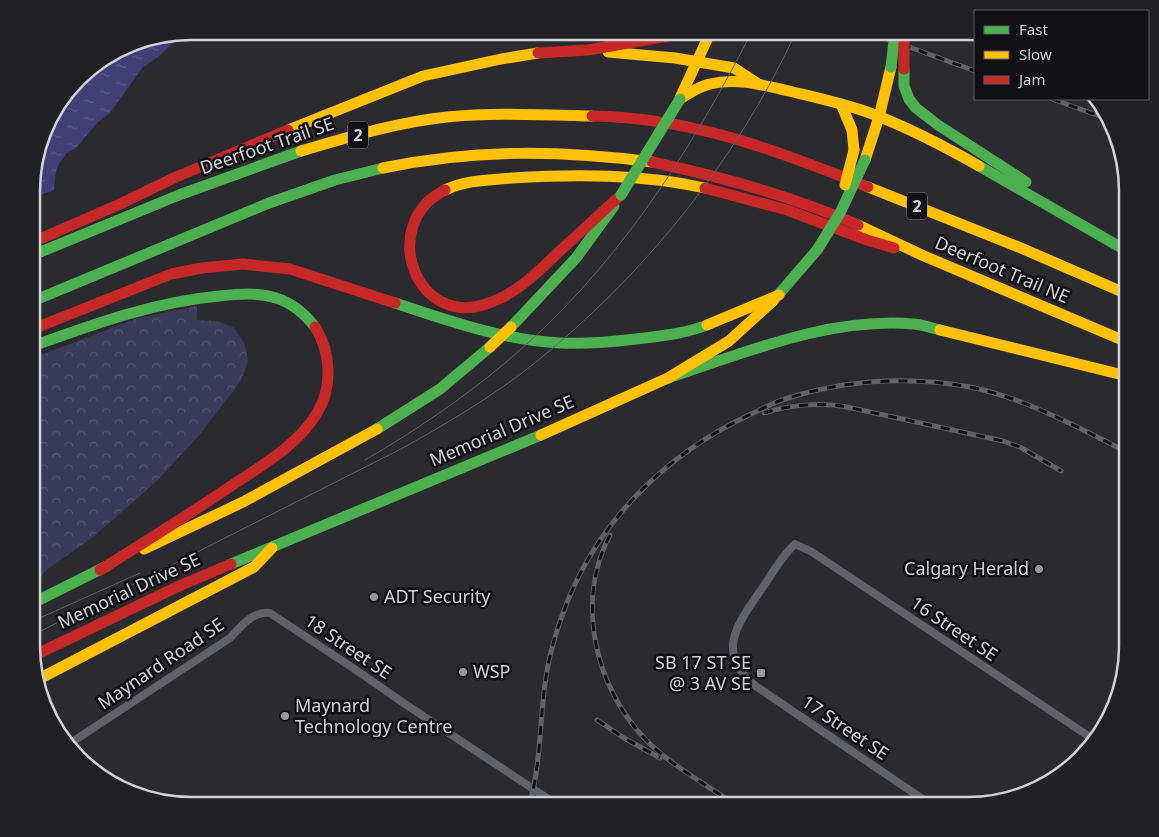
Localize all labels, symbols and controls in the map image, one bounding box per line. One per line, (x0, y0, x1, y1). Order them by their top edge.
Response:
legend (974, 10, 1149, 100)
text: Fast (1019, 19, 1048, 39)
text: Slow (1019, 44, 1052, 64)
text: Jam (1017, 69, 1046, 89)
street label: Deerfoot Trail SE (197, 111, 337, 179)
road number: 2 (348, 122, 368, 148)
road number: 2 (907, 192, 927, 220)
street label: Deerfoot Trail NE (931, 230, 1073, 308)
street label: Memorial Drive SE (426, 389, 578, 471)
street label: Memorial Drive SE (53, 547, 204, 634)
place label: Calgary Herald (904, 556, 1029, 580)
marker: Calgary Herald (1033, 563, 1045, 575)
place label: ADT Security (384, 584, 491, 608)
street label: 16 Street SE (906, 590, 1003, 666)
marker: ADT Security (368, 591, 380, 603)
street label: 18 Street SE (300, 608, 397, 684)
street label: Maynard Road SE (93, 612, 228, 714)
place label: SB 17 ST SE @ 3 AV SE (655, 650, 751, 695)
place label: WSP (473, 659, 511, 683)
marker: WSP (457, 666, 469, 678)
marker: SB 17 ST SE @ 3 AV SE (755, 667, 767, 679)
street label: 17 Street SE (797, 689, 894, 765)
place label: Maynard Technology Centre (295, 693, 453, 738)
marker: Maynard Technology Centre (279, 710, 291, 722)

